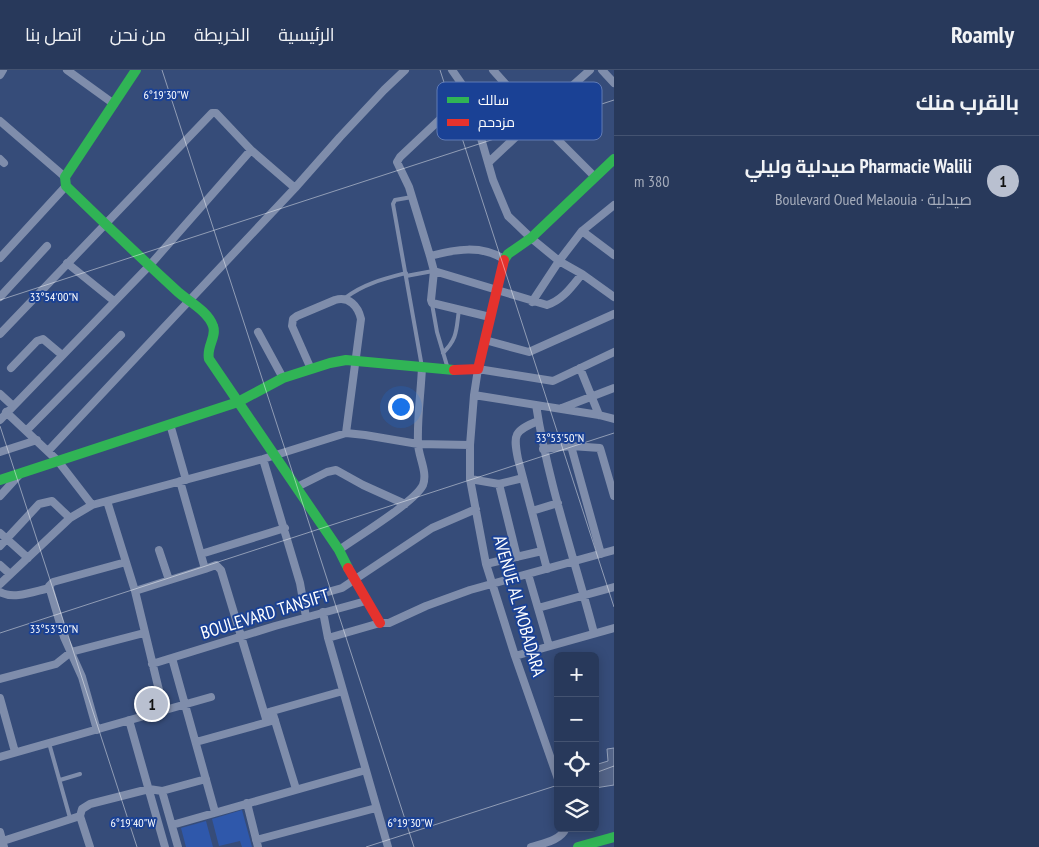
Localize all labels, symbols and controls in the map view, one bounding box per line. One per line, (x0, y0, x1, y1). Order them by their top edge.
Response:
text: Roamly (951, 19, 1014, 50)
text: اتصل بنا (25, 23, 82, 46)
text: من نحن (110, 23, 166, 46)
text: الخريطة (194, 23, 250, 46)
text: الرئيسية (278, 23, 335, 46)
legend (437, 82, 602, 140)
text: 6°19'30"W (143, 87, 189, 102)
text: بالقرب منك (916, 89, 1019, 116)
text: سالك (478, 91, 509, 109)
text: مزدحم (478, 113, 515, 132)
text: Pharmacie Walili صيدلية وليلي (745, 154, 972, 178)
text: 380 m (634, 171, 669, 191)
text: 1 (999, 171, 1007, 191)
text: صيدلية · Boulevard Oued Melaouia (775, 189, 972, 209)
text: 33°54'00"N (30, 289, 78, 304)
your location (388, 394, 414, 420)
text: 33°53'50"N (536, 430, 584, 445)
street label: AVENUE AL MOBADARA (488, 533, 551, 680)
street label: BOULEVARD TANSIFT (198, 583, 332, 644)
text: 33°53'50"N (30, 621, 78, 636)
map controls (554, 652, 599, 832)
button: + (554, 652, 599, 697)
pin: 1 (136, 685, 168, 723)
button: − (554, 697, 599, 742)
button: locate (554, 742, 599, 787)
button: layers (554, 787, 599, 832)
text: 6°19'40"W (110, 815, 156, 830)
text: 6°19'30"W (387, 815, 433, 830)

